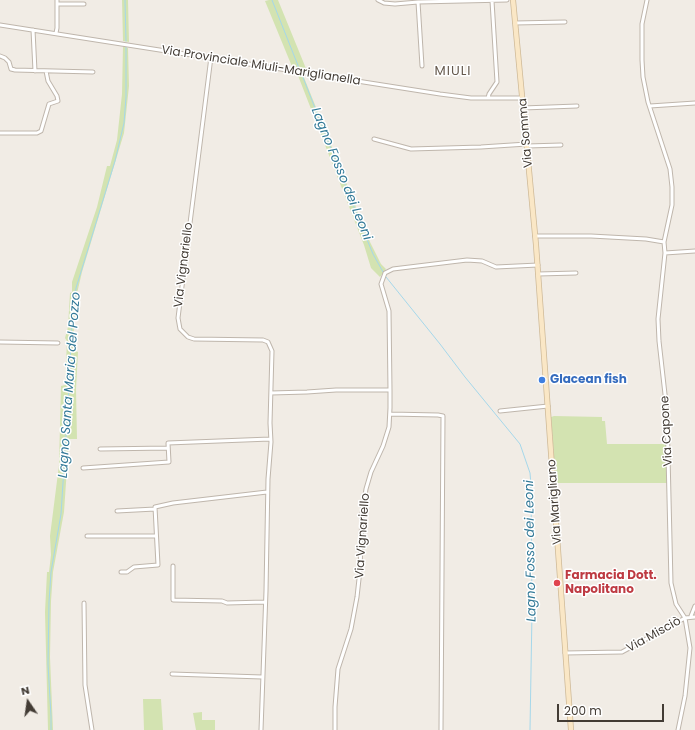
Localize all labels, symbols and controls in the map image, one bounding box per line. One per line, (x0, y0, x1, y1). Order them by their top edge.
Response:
street label: Via Provinciale Miuli-Mariglianella (160, 43, 362, 89)
district label: MIULI (435, 64, 471, 80)
street label: Via Somma (516, 98, 536, 168)
water label: Lagno Fosso dei Leoni (307, 105, 375, 243)
street label: Via Vignariello (172, 222, 196, 308)
water label: Lagno Santa Maria del Pozzo (56, 291, 84, 479)
place label: Glacean fish (550, 373, 627, 387)
marker: Glacean fish (537, 375, 547, 385)
street label: Via Capone (658, 395, 676, 467)
street label: Via Marigliano (545, 459, 565, 545)
water label: Lagno Fosso dei Leoni (522, 480, 540, 622)
street label: Via Vignariello (353, 493, 373, 579)
place label: Farmacia Dott. Napolitano (565, 569, 657, 597)
marker: Farmacia Dott. Napolitano (552, 578, 562, 588)
street label: Via Misciò (624, 614, 684, 656)
north arrow (8, 682, 48, 722)
text: N (19, 682, 31, 699)
scale bar (559, 696, 666, 722)
text: 200 m (564, 702, 602, 719)

